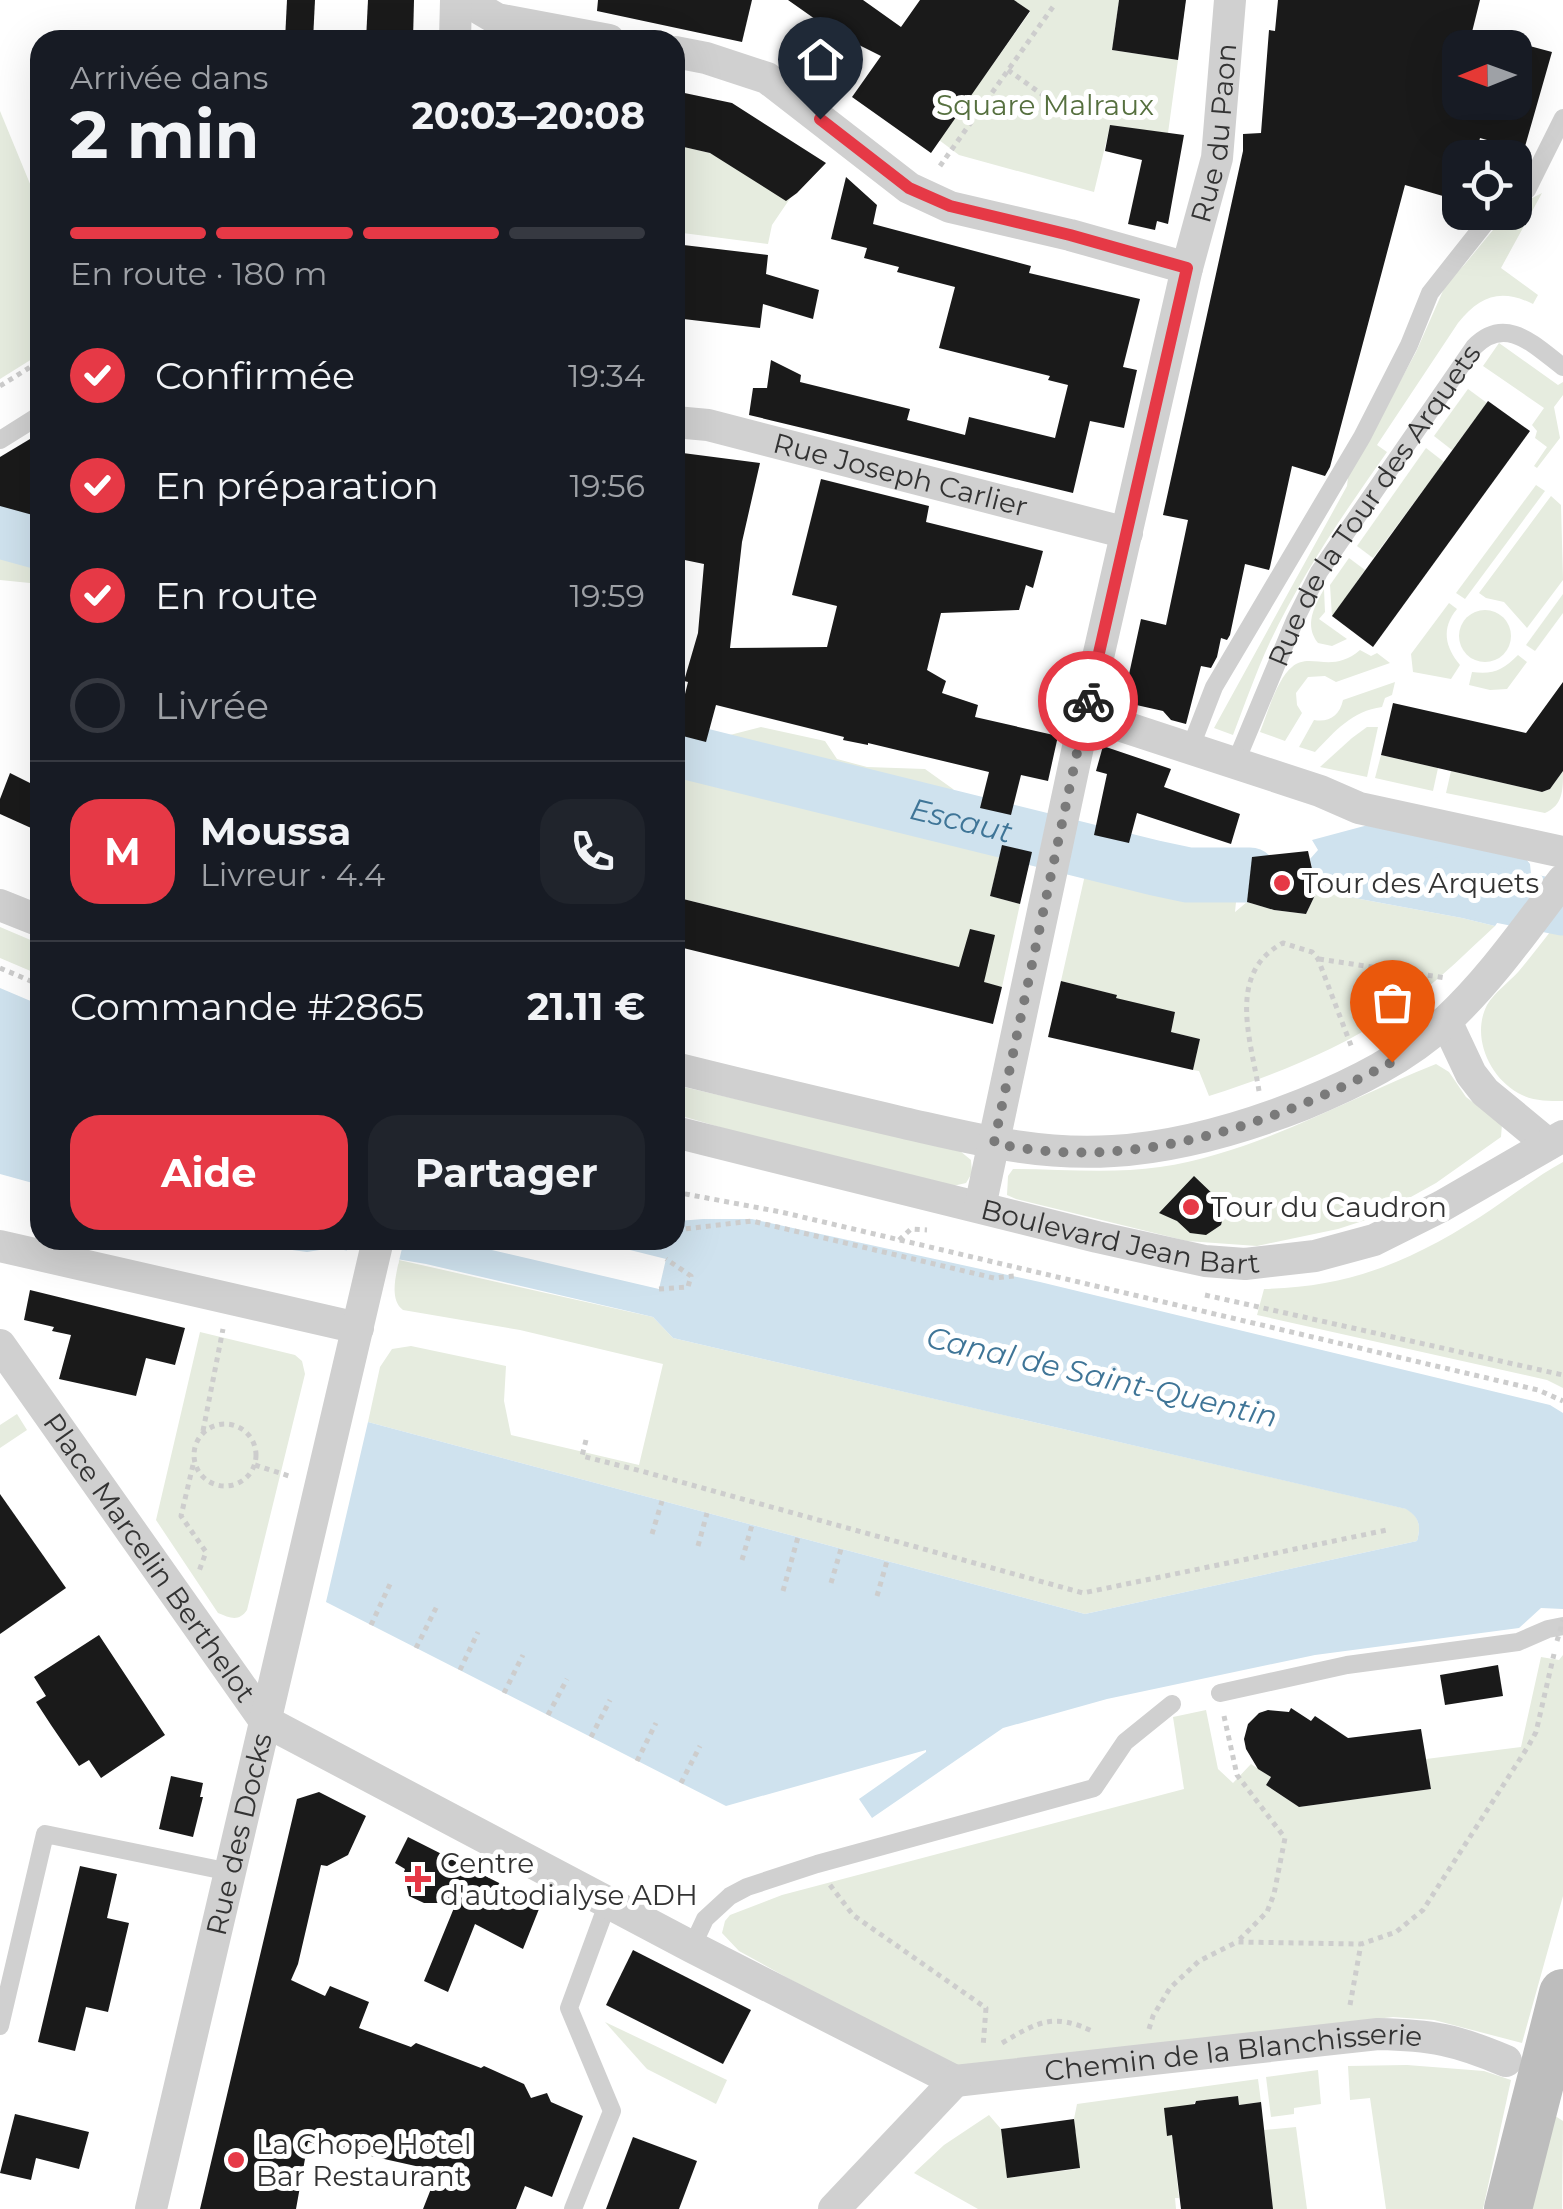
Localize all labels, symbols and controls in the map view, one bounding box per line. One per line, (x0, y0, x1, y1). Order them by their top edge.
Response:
pin (778, 17, 863, 120)
north arrow (1442, 30, 1532, 120)
map controls (1442, 30, 1532, 230)
icon: home (793, 32, 848, 87)
street label: Rue du Paon (1183, 42, 1243, 226)
text: Arrivée dans (70, 58, 268, 97)
park label: Square Malraux (936, 88, 1154, 122)
text: 20:03–20:08 (411, 92, 645, 139)
text: 2 min (70, 95, 259, 174)
button: locate (1442, 140, 1532, 230)
text: En route · 180 m (70, 254, 327, 293)
street label: Rue de la Tour des Arquets (1261, 338, 1488, 671)
icon: check (70, 348, 125, 403)
text: Confirmée (155, 352, 355, 399)
text: 19:34 (568, 356, 645, 395)
street label: Rue Joseph Carlier (770, 426, 1031, 524)
icon: check (70, 458, 125, 513)
text: En préparation (155, 462, 439, 509)
text: 19:56 (570, 466, 645, 505)
icon: check (70, 568, 125, 623)
text: En route (155, 572, 318, 619)
text: 19:59 (570, 576, 645, 615)
courier (1038, 651, 1138, 751)
icon: bike (1061, 674, 1116, 729)
text: Livrée (155, 682, 269, 729)
water label: Escaut (906, 790, 1016, 850)
button: phone (540, 799, 645, 904)
text: Moussa (200, 808, 351, 855)
text: M (104, 828, 141, 875)
text: Livreur · 4.4 (200, 855, 385, 894)
place label: Tour des Arquets (1302, 866, 1539, 900)
marker: Tour des Arquets (1271, 872, 1293, 894)
pin (1350, 960, 1435, 1063)
icon: bag (1365, 975, 1420, 1030)
text: Commande #2865 (70, 983, 424, 1030)
text: 21.11 € (527, 983, 645, 1030)
button: Aide (70, 1115, 348, 1230)
button: Partager (368, 1115, 645, 1230)
place label: Tour du Caudron (1211, 1190, 1447, 1224)
street label: Boulevard Jean Bart (977, 1192, 1261, 1281)
marker: Tour du Caudron (1180, 1196, 1202, 1218)
water label: Canal de Saint-Quentin (923, 1319, 1281, 1435)
street label: Place Marcelin Berthelot (36, 1407, 263, 1708)
street label: Rue des Docks (199, 1730, 279, 1939)
place label: Centre d'autodialyse ADH (440, 1846, 698, 1912)
marker: Centre d'autodialyse ADH (405, 1866, 431, 1892)
street label: Chemin de la Blanchisserie (1043, 2017, 1424, 2088)
place label: La Chope Hotel Bar Restaurant (256, 2127, 472, 2193)
marker: La Chope Hotel Bar Restaurant (225, 2149, 247, 2171)

